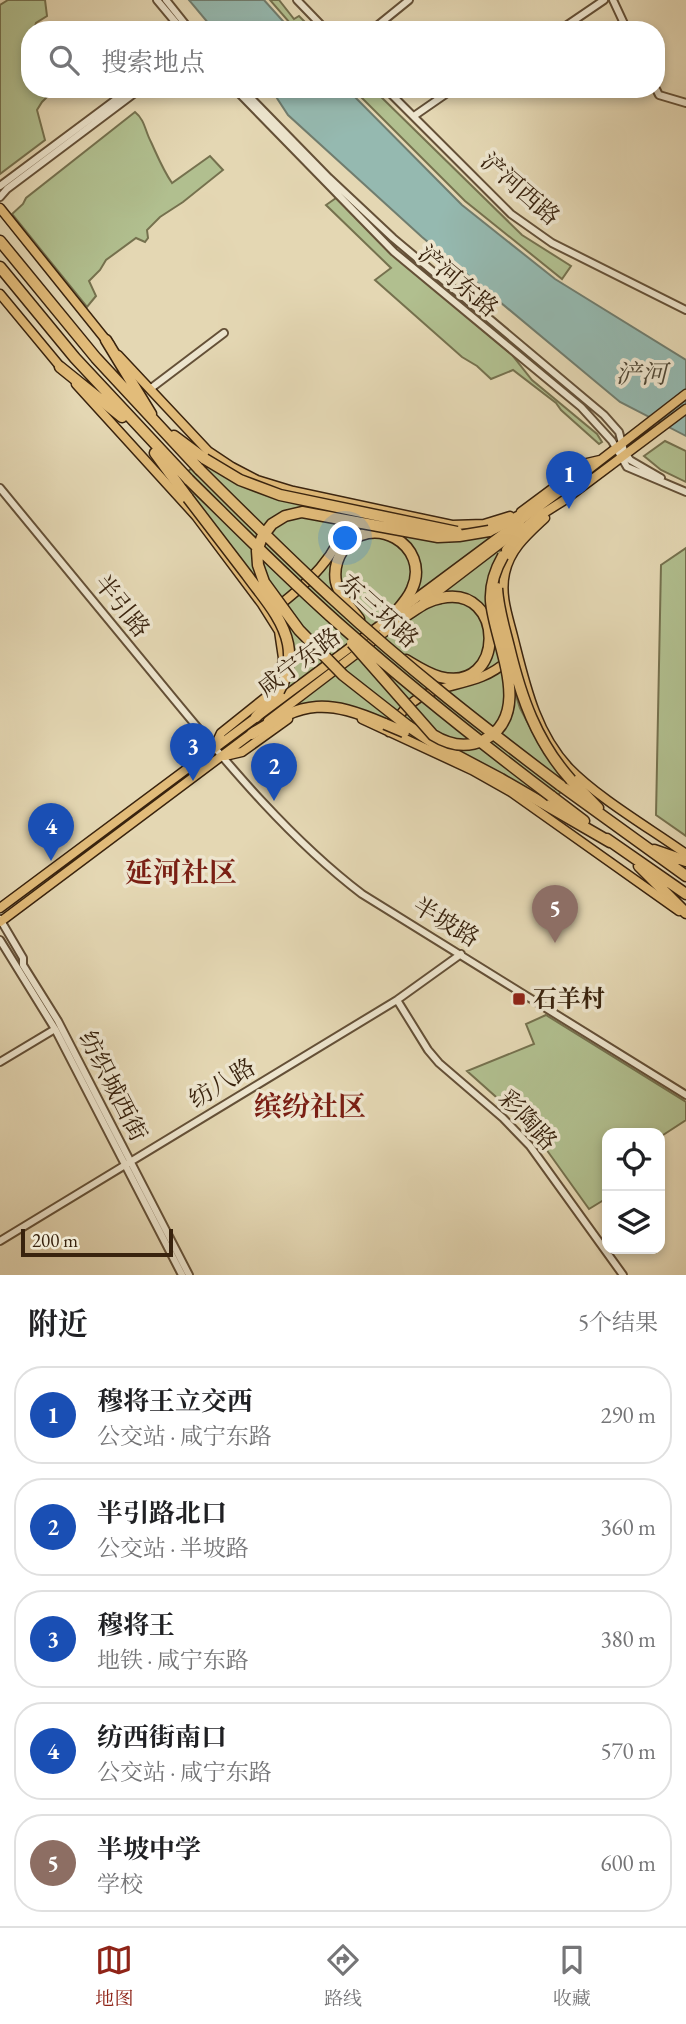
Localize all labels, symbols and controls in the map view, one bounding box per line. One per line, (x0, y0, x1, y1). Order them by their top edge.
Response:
search box (21, 21, 665, 98)
icon: search (45, 41, 83, 79)
text: 搜索地点 (101, 45, 205, 79)
street label: 浐河西路 (474, 145, 567, 232)
street label: 浐河东路 (412, 238, 505, 323)
water label: 浐河 (615, 357, 671, 391)
pin: 1 (546, 451, 592, 509)
your location (328, 521, 362, 555)
street label: 东三环路 (333, 567, 425, 654)
street label: 半引路 (88, 568, 157, 643)
street label: 咸宁东路 (251, 620, 346, 703)
pin: 3 (170, 723, 216, 781)
pin: 2 (251, 743, 297, 801)
pin: 4 (28, 803, 74, 861)
district label: 延河社区 (125, 854, 237, 890)
pin: 5 (532, 885, 578, 943)
street label: 半坡路 (407, 890, 485, 953)
place label: 石羊村 (533, 983, 605, 1014)
marker: 石羊村 (511, 991, 527, 1007)
street label: 纺织城西街 (72, 1025, 154, 1146)
street label: 纺八路 (183, 1051, 261, 1114)
street label: 彩陶路 (492, 1083, 564, 1157)
district label: 缤纷社区 (254, 1088, 366, 1124)
map controls (602, 1128, 665, 1254)
button: locate (602, 1128, 665, 1191)
button: layers (602, 1191, 665, 1254)
scale bar (21, 1226, 173, 1258)
text: 200 m (32, 1228, 78, 1253)
text: 附近 (28, 1304, 88, 1343)
text: 5个结果 (578, 1307, 658, 1337)
text: 穆将王立交西 (97, 1384, 253, 1418)
text: 1 (47, 1400, 59, 1430)
text: 290 m (600, 1400, 656, 1430)
text: 公交站 · 咸宁东路 (97, 1421, 272, 1451)
text: 半引路北口 (97, 1496, 227, 1530)
text: 2 (47, 1512, 59, 1542)
text: 360 m (600, 1512, 656, 1542)
text: 公交站 · 半坡路 (97, 1533, 249, 1563)
text: 穆将王 (97, 1608, 175, 1642)
text: 3 (47, 1624, 59, 1654)
text: 380 m (600, 1624, 656, 1654)
text: 地铁 · 咸宁东路 (97, 1645, 249, 1675)
text: 纺西街南口 (97, 1720, 227, 1754)
text: 4 (47, 1736, 59, 1766)
text: 570 m (600, 1736, 656, 1766)
text: 公交站 · 咸宁东路 (97, 1757, 272, 1787)
text: 半坡中学 (97, 1832, 201, 1866)
text: 5 (47, 1848, 59, 1878)
text: 600 m (600, 1848, 656, 1878)
text: 学校 (97, 1869, 143, 1899)
tab: 地图 (95, 1941, 133, 2011)
tab: 路线 (324, 1941, 362, 2011)
tab: 收藏 (553, 1941, 591, 2011)

